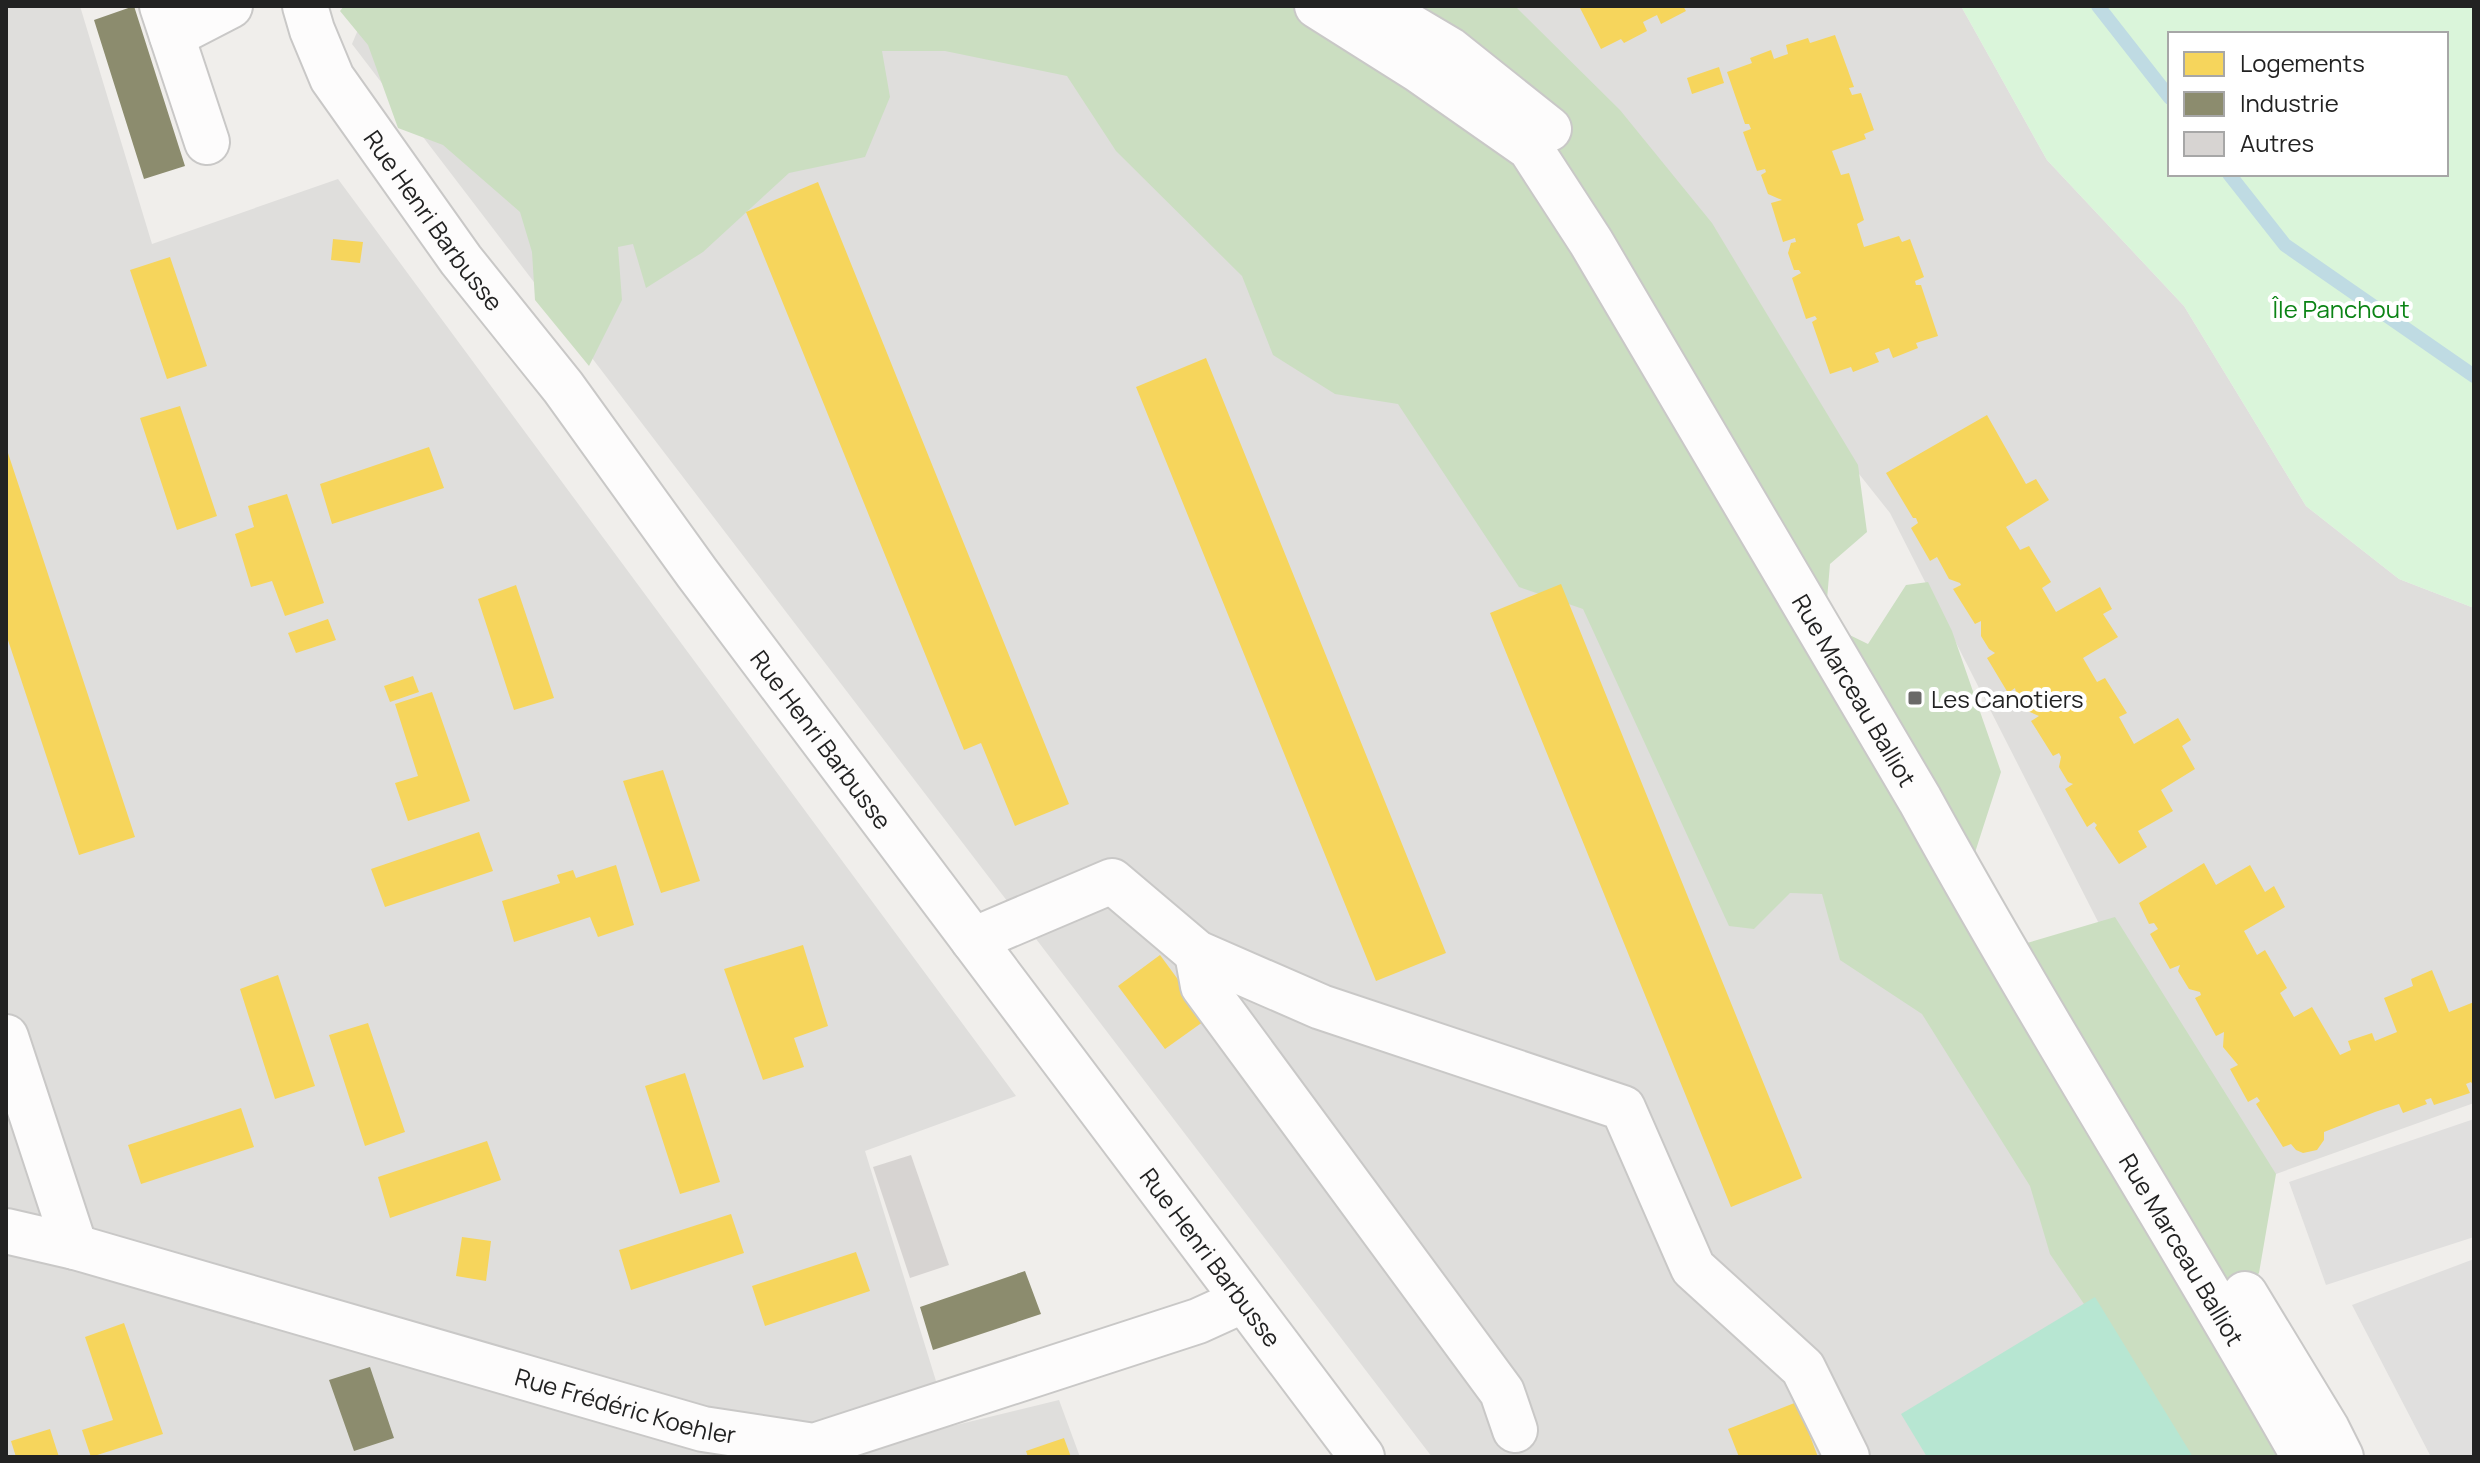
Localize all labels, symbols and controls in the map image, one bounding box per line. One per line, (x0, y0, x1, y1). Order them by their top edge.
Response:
legend (2168, 32, 2448, 176)
text: Logements (2240, 46, 2365, 79)
text: Industrie (2240, 86, 2339, 119)
street label: Rue Henri Barbusse (357, 123, 511, 317)
text: Autres (2240, 126, 2314, 159)
park label: Île Panchout (2271, 292, 2410, 325)
street label: Rue Marceau Balliot (1785, 588, 1925, 792)
street label: Rue Henri Barbusse (744, 643, 900, 835)
place label: Les Canotiers (1931, 682, 2084, 715)
marker: Les Canotiers (1906, 689, 1924, 707)
street label: Rue Marceau Balliot (2113, 1147, 2252, 1351)
street label: Rue Henri Barbusse (1133, 1161, 1290, 1353)
street label: Rue Frédéric Koehler (512, 1359, 739, 1450)

